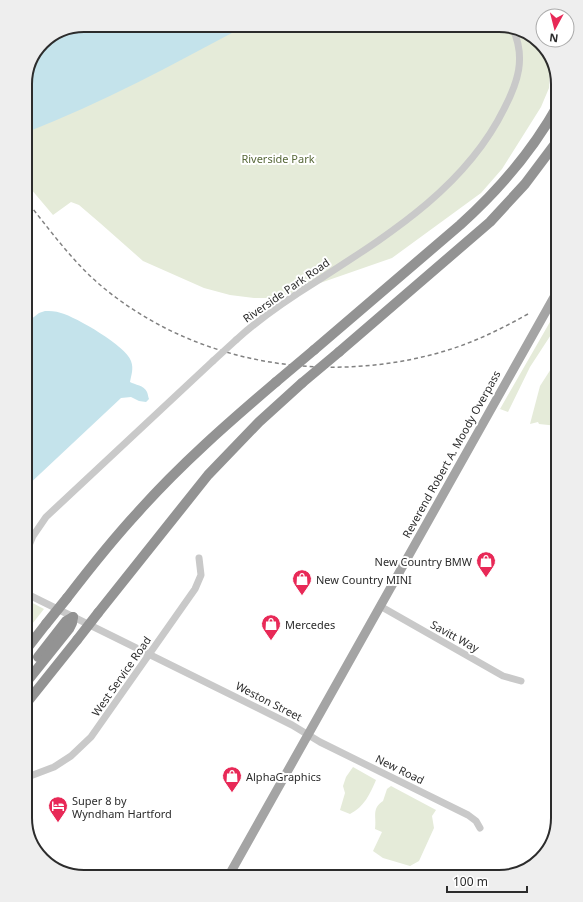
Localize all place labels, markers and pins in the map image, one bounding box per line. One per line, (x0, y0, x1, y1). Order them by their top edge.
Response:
shop icon: New Country BMW (475, 550, 497, 578)
place label: New Country BMW (375, 554, 473, 569)
shop icon: New Country MINI (291, 568, 313, 596)
place label: New Country MINI (316, 572, 412, 587)
shop icon: Mercedes (260, 613, 282, 641)
place label: Mercedes (285, 617, 335, 632)
shop icon: AlphaGraphics (221, 765, 243, 793)
place label: AlphaGraphics (246, 769, 321, 784)
place label: Super 8 by Wyndham Hartford (72, 793, 172, 821)
hotel icon: Super 8 by Wyndham Hartford (47, 795, 69, 823)

